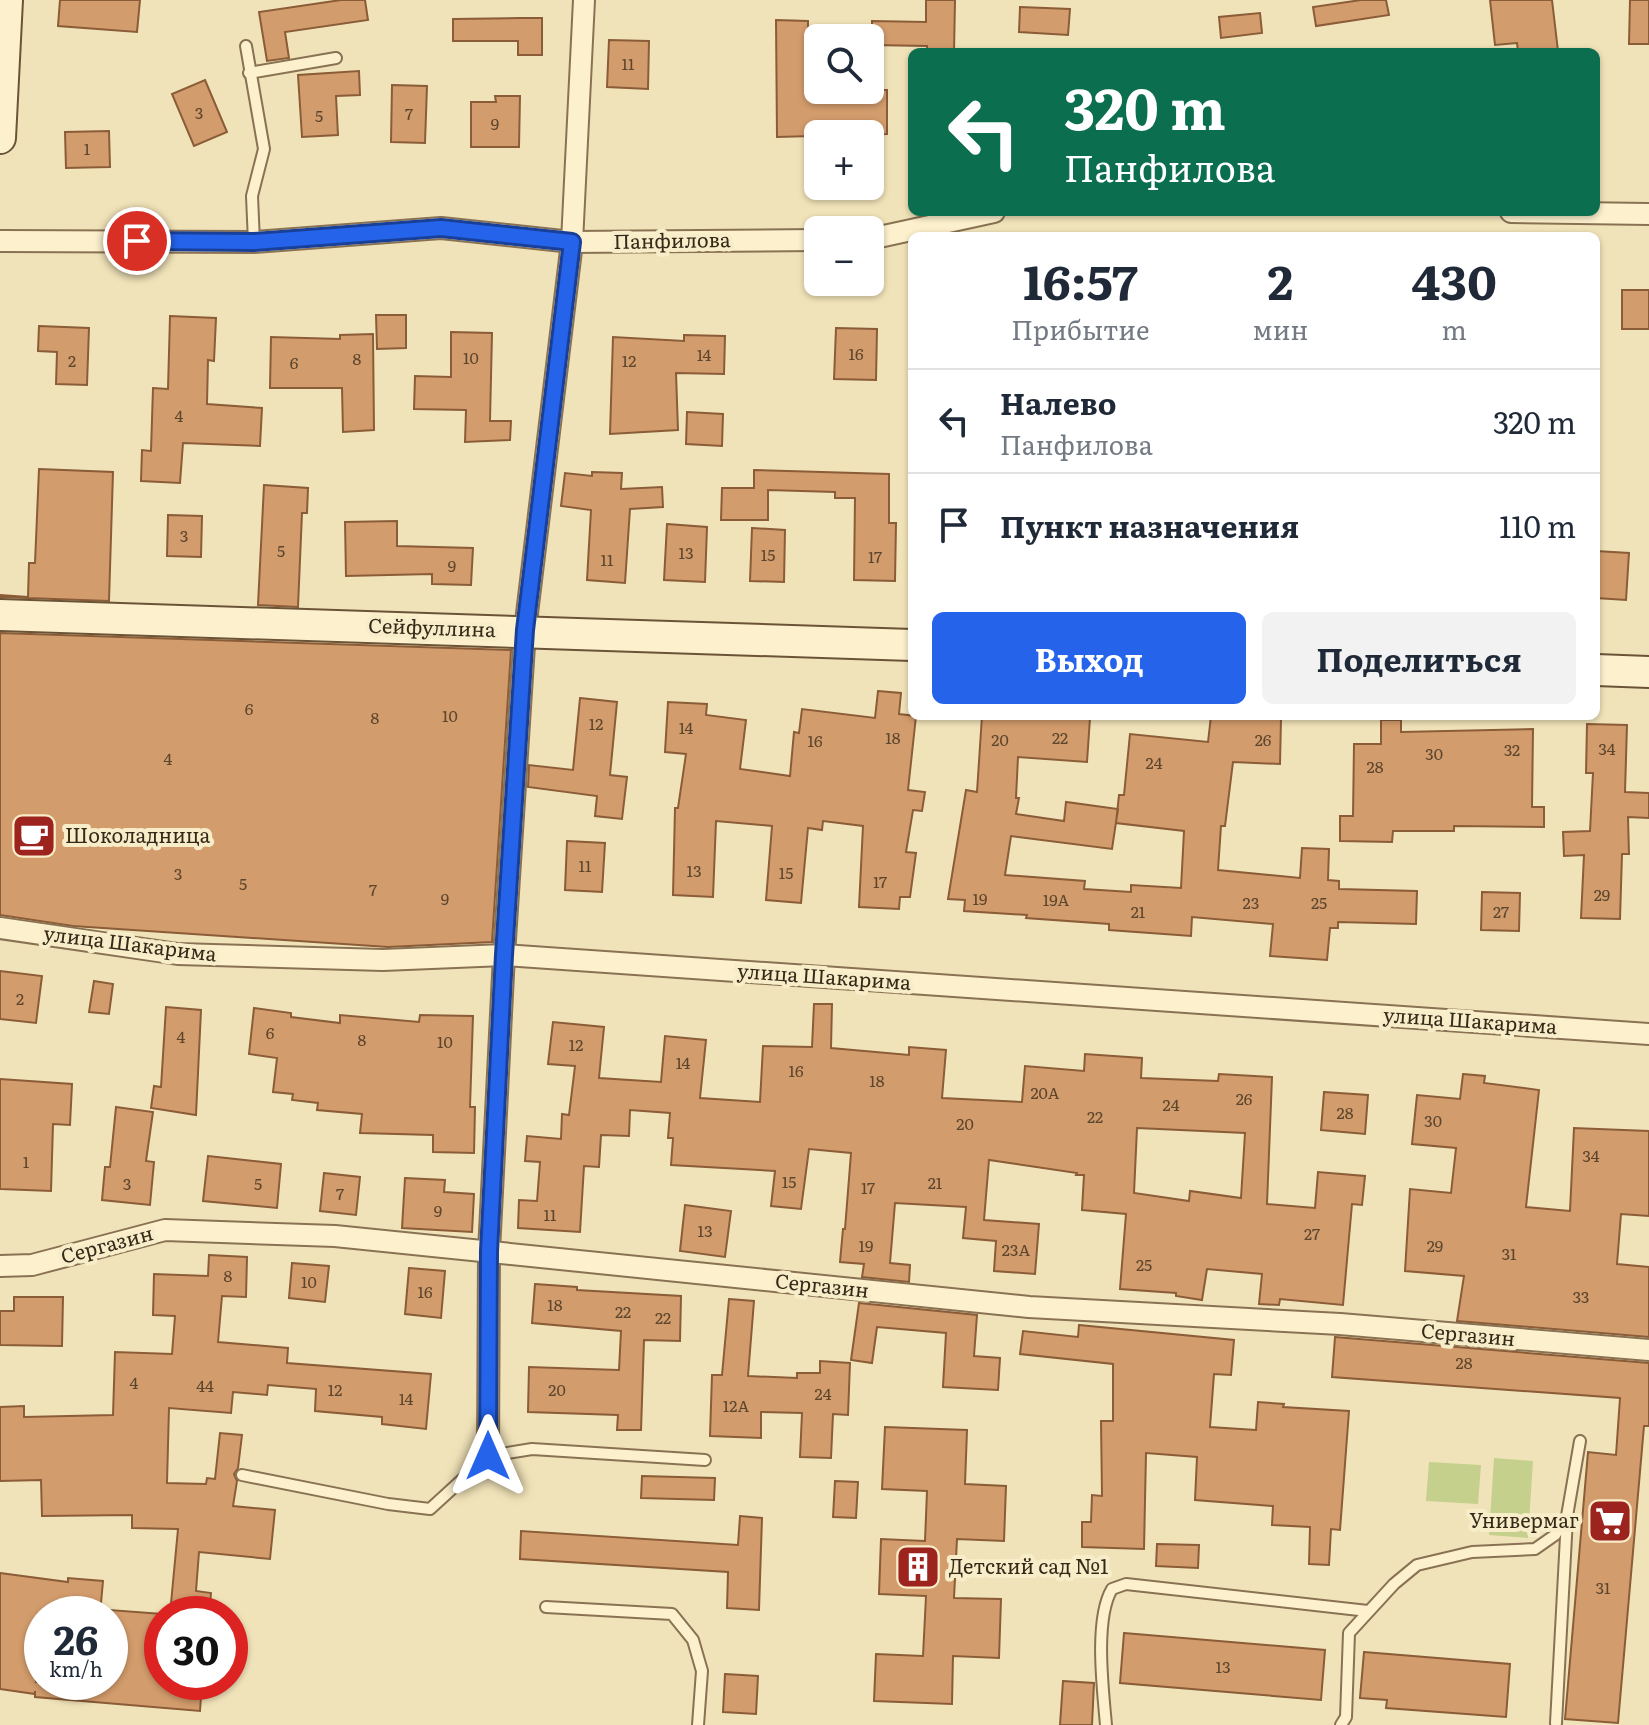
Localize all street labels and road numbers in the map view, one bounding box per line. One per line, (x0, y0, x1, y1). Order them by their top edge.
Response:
street label: Панфилова (613, 223, 731, 255)
street label: Сейфуллина (368, 609, 497, 643)
street label: улица Шакарима (42, 917, 219, 968)
street label: улица Шакарима (736, 954, 912, 996)
street label: улица Шакарима (1382, 998, 1558, 1040)
street label: Сергазин (57, 1216, 156, 1270)
street label: Сергазин (774, 1264, 871, 1304)
street label: Сергазин (1420, 1314, 1516, 1352)

